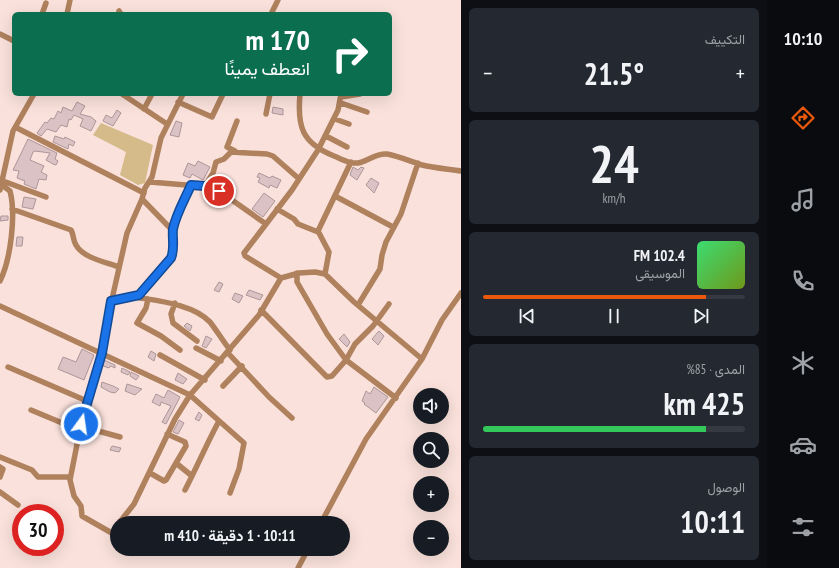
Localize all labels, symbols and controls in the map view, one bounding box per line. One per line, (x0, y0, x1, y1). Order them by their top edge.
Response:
text: 170 m (246, 21, 310, 58)
text: 10:10 (784, 27, 822, 50)
icon: right (324, 28, 376, 80)
text: التكييف (705, 31, 745, 48)
text: 21.5° (584, 54, 644, 93)
text: انعطف يمينًا (224, 57, 310, 80)
text: − (483, 59, 492, 87)
text: + (736, 59, 745, 87)
icon: directions (789, 104, 817, 132)
text: 24 (589, 130, 639, 197)
pin (202, 174, 236, 208)
icon: arrive (208, 180, 230, 202)
icon: music (789, 186, 817, 214)
text: km/h (602, 190, 626, 207)
text: 102.4 FM (634, 246, 685, 265)
text: الموسيقى (635, 265, 685, 282)
icon: phone (789, 267, 817, 295)
icon: previous (516, 305, 538, 327)
icon: pause (603, 305, 625, 327)
icon: next (690, 305, 712, 327)
icon: climate (789, 349, 817, 377)
text: المدى · 85% (686, 361, 745, 378)
text: 425 km (664, 384, 745, 423)
map controls (413, 388, 449, 556)
button: sound (413, 388, 449, 424)
position arrow (60, 403, 102, 445)
icon: car (789, 431, 817, 459)
button: search (413, 432, 449, 468)
button: + (413, 476, 449, 512)
text: الوصول (707, 479, 745, 496)
text: 10:11 (680, 502, 745, 541)
speed limit sign: 30 (12, 504, 64, 556)
icon: filters (789, 513, 817, 541)
button: − (413, 520, 449, 556)
text: 10:11 · 1 دقيقة · 410 m (164, 526, 296, 545)

